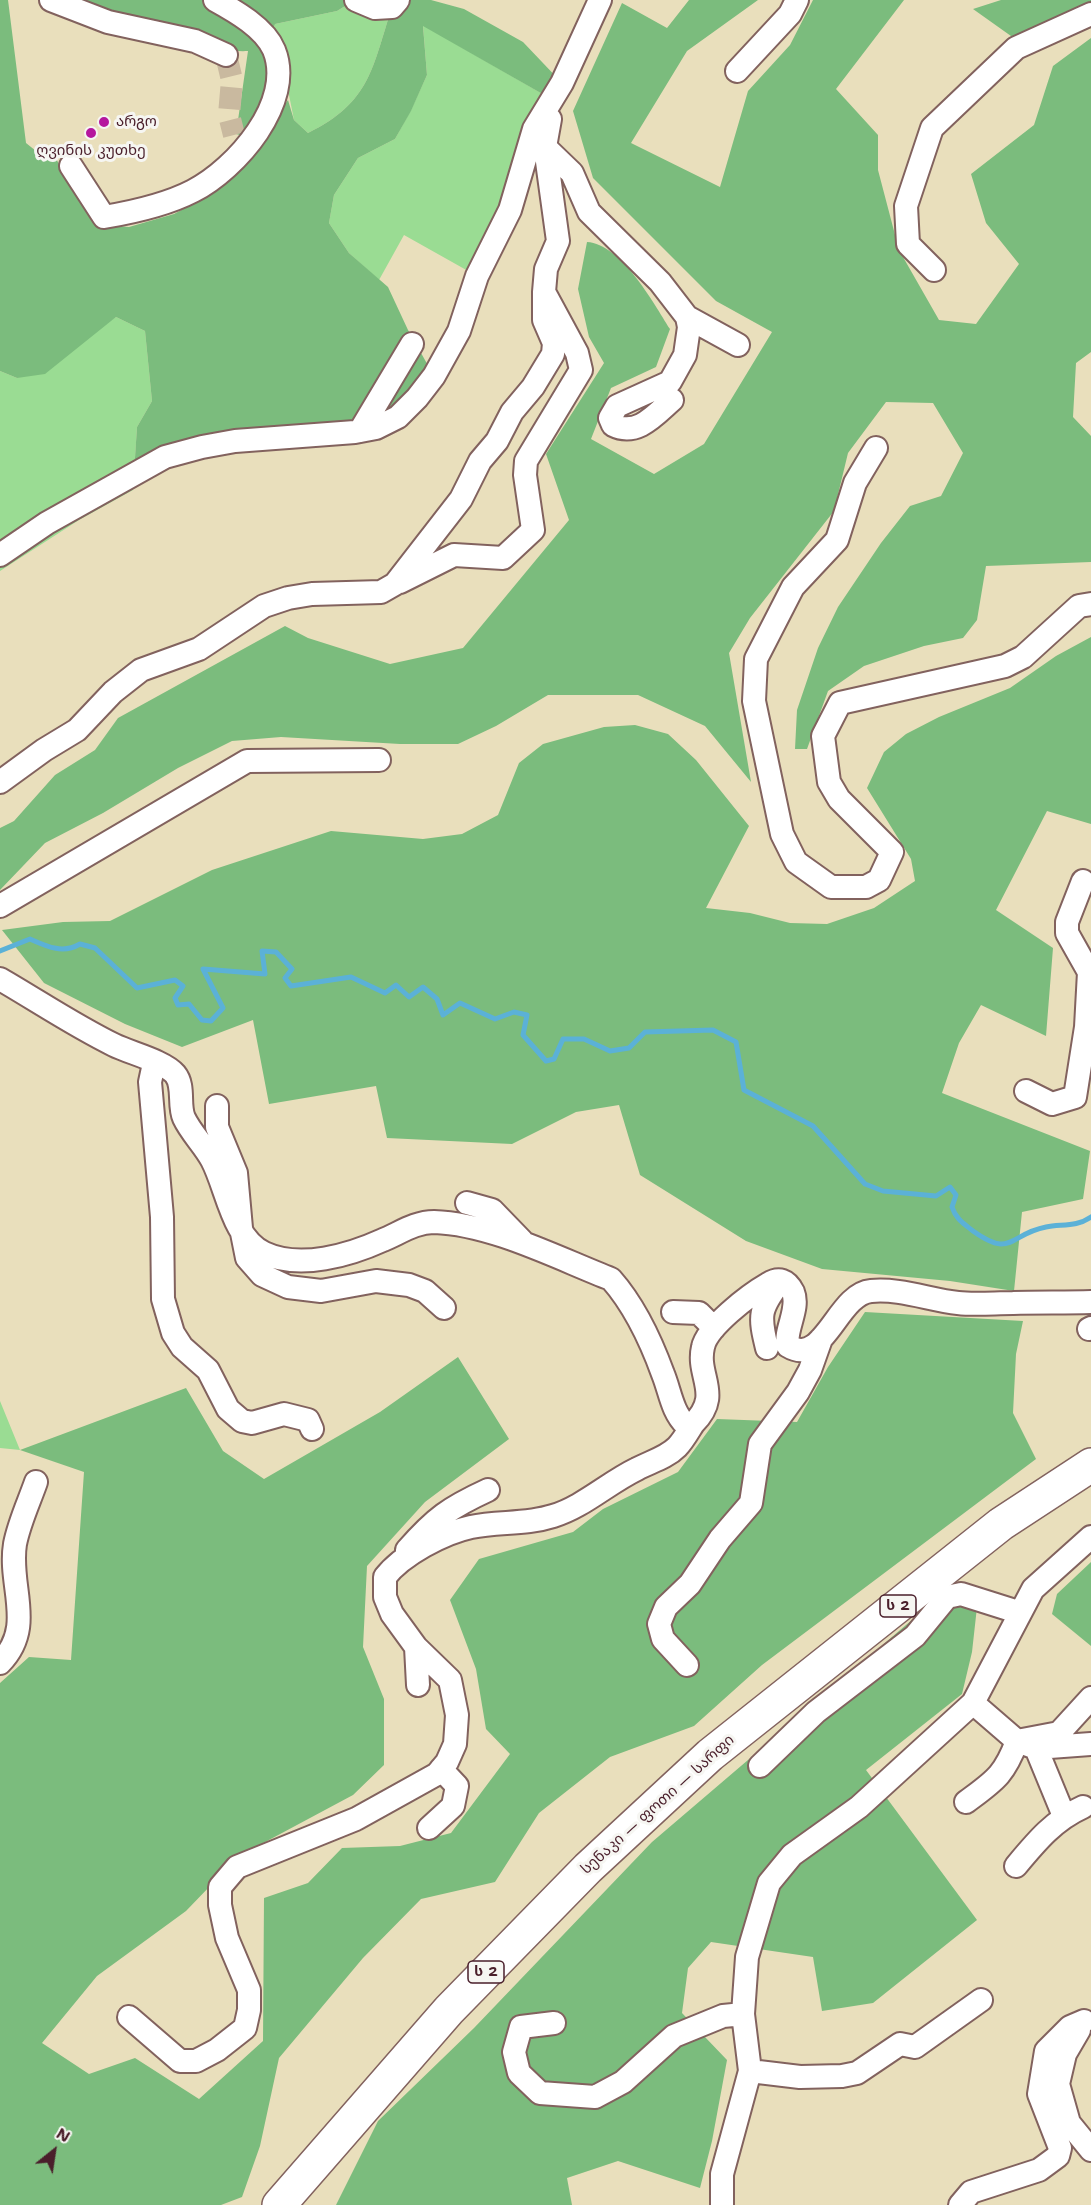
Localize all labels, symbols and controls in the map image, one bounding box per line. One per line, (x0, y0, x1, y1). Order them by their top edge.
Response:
place label: არგო (116, 113, 157, 131)
marker: არგო (97, 115, 111, 129)
marker: ღვინის კუთხე (84, 126, 98, 140)
place label: ღვინის კუთხე (36, 142, 146, 160)
road number: ს 2 (880, 1595, 916, 1617)
street label: სენაკი — ფოთი — სარფი (578, 1731, 738, 1879)
road number: ს 2 (468, 1961, 504, 1983)
north arrow (24, 2121, 84, 2181)
text: N (53, 2123, 74, 2147)

